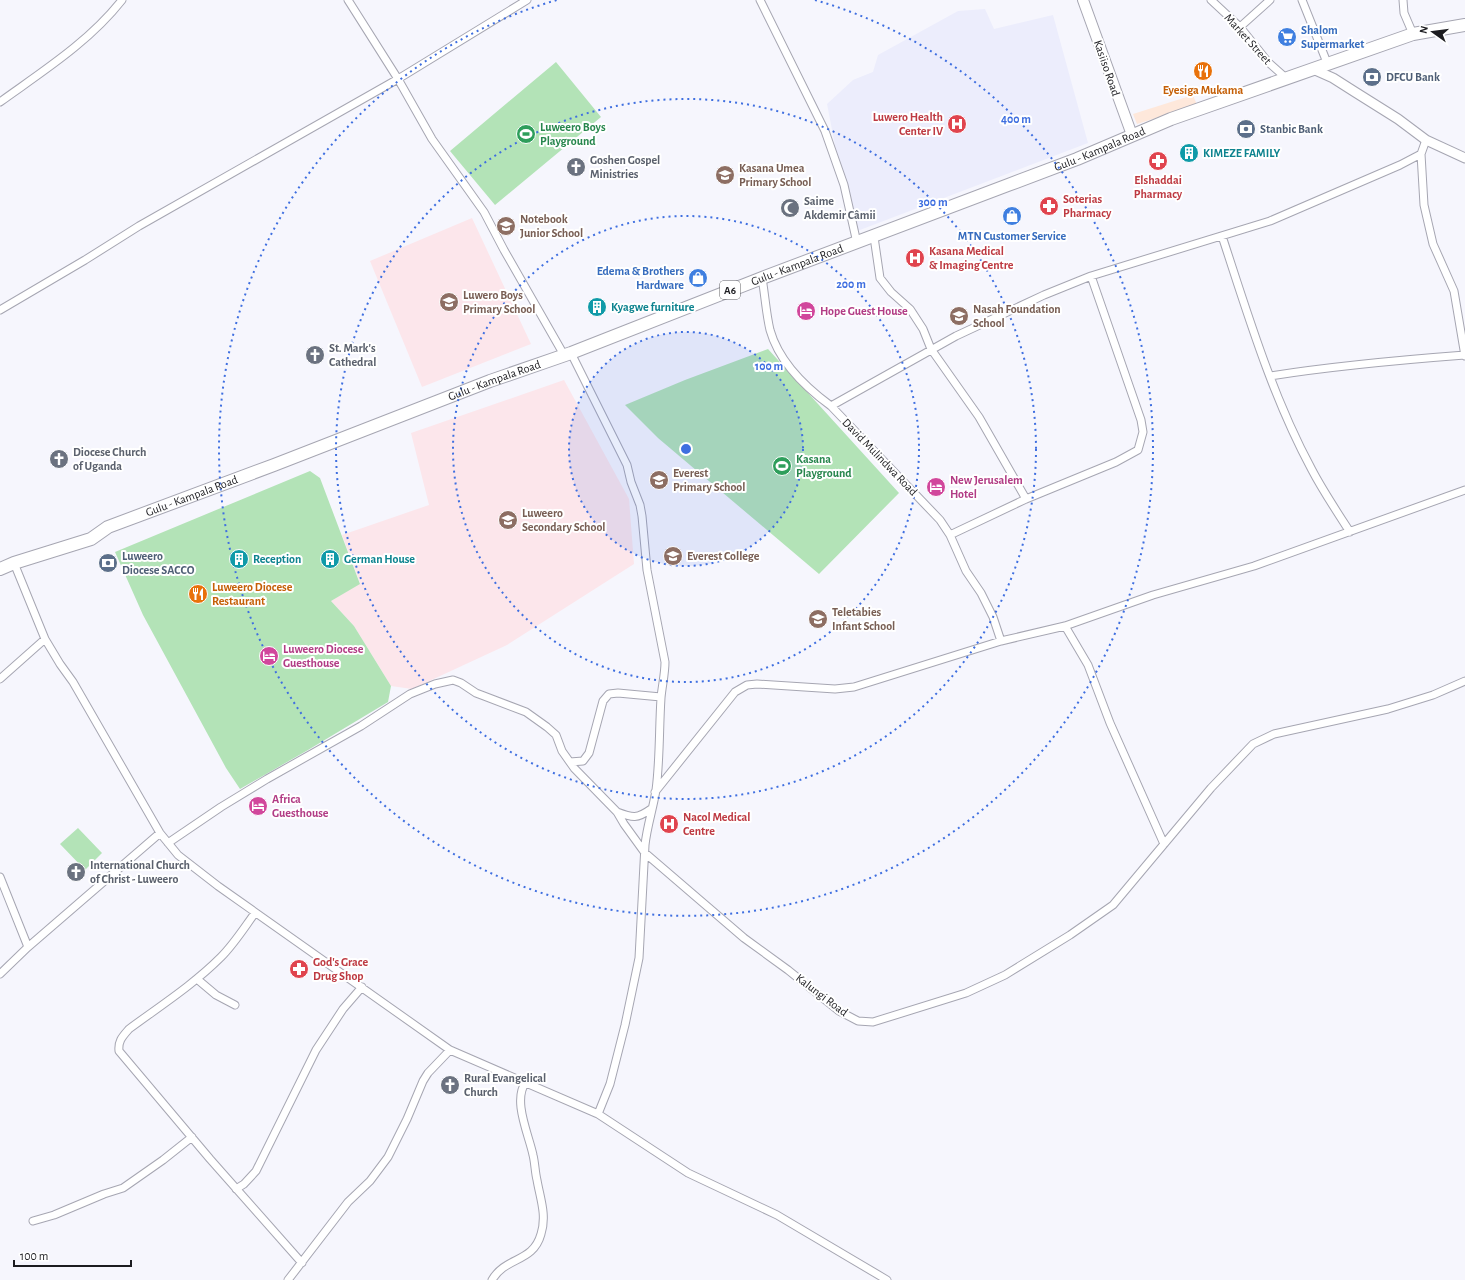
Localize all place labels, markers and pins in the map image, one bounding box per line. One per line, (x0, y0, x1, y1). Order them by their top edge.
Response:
place label: Shalom Supermarket (1301, 24, 1364, 50)
supermarket icon: Shalom Supermarket (1276, 26, 1298, 48)
restaurant icon: Eyesiga Mukama (1192, 60, 1214, 82)
bank icon: DFCU Bank (1361, 66, 1383, 88)
place label: DFCU Bank (1386, 71, 1440, 83)
place label: Eyesiga Mukama (1163, 84, 1243, 97)
place label: Luwero Health Center IV (873, 111, 944, 137)
hospital icon: Luwero Health Center IV (946, 113, 968, 135)
bank icon: Stanbic Bank (1235, 118, 1257, 140)
place label: Luweero Boys Playground (540, 121, 606, 148)
sports icon: Luweero Boys Playground (515, 123, 537, 145)
place label: Stanbic Bank (1260, 123, 1323, 135)
building icon: KIMEZE FAMILY (1178, 142, 1200, 164)
place label: KIMEZE FAMILY (1203, 147, 1281, 159)
pharmacy icon: Elshaddai Pharmacy (1147, 150, 1169, 172)
place label: Goshen Gospel Ministries (590, 154, 660, 180)
church icon: Goshen Gospel Ministries (565, 156, 587, 178)
place label: Kasana Umea Primary School (739, 162, 811, 189)
school or university icon: Kasana Umea Primary School (714, 164, 736, 186)
place label: Elshaddai Pharmacy (1134, 174, 1183, 201)
place label: Soterias Pharmacy (1063, 193, 1112, 220)
place label: Saime Akdemir Câmii (804, 195, 876, 221)
pharmacy icon: Soterias Pharmacy (1038, 195, 1060, 217)
mosque icon: Saime Akdemir Câmii (779, 197, 801, 219)
shop icon: MTN Customer Service (1001, 205, 1023, 227)
place label: Notebook Junior School (520, 213, 583, 239)
school or university icon: Notebook Junior School (495, 215, 517, 237)
place label: MTN Customer Service (958, 230, 1066, 242)
place label: Kasana Medical & Imaging Centre (929, 245, 1014, 271)
hospital icon: Kasana Medical & Imaging Centre (904, 247, 926, 269)
place label: Edema & Brothers Hardware (597, 265, 684, 291)
shop icon: Edema & Brothers Hardware (687, 267, 709, 289)
place label: Luwero Boys Primary School (463, 289, 535, 316)
school or university icon: Luwero Boys Primary School (438, 291, 460, 313)
building icon: Kyagwe furniture (586, 296, 608, 318)
hotel icon: Hope Guest House (795, 300, 817, 322)
place label: Kyagwe furniture (611, 301, 695, 314)
place label: Nasah Foundation School (973, 303, 1061, 329)
place label: Hope Guest House (820, 305, 908, 317)
school or university icon: Nasah Foundation School (948, 305, 970, 327)
place label: St. Mark's Cathedral (329, 342, 376, 368)
church icon: St. Mark's Cathedral (304, 344, 326, 366)
centre of rings (679, 442, 693, 456)
place label: Diocese Church of Uganda (73, 446, 146, 472)
church icon: Diocese Church of Uganda (48, 448, 70, 470)
place label: Kasana Playground (796, 453, 852, 480)
sports icon: Kasana Playground (771, 455, 793, 477)
place label: Everest Primary School (673, 467, 745, 494)
school or university icon: Everest Primary School (648, 469, 670, 491)
place label: New Jerusalem Hotel (950, 474, 1023, 500)
hotel icon: New Jerusalem Hotel (925, 476, 947, 498)
place label: Luweero Secondary School (522, 507, 605, 534)
school or university icon: Luweero Secondary School (497, 509, 519, 531)
school or university icon: Everest College (662, 545, 684, 567)
building icon: Reception (228, 548, 250, 570)
building icon: German House (319, 548, 341, 570)
place label: Luweero Diocese SACCO (122, 550, 195, 576)
place label: Everest College (687, 550, 760, 562)
bank icon: Luweero Diocese SACCO (97, 552, 119, 574)
place label: Reception (253, 553, 301, 565)
place label: German House (344, 553, 415, 565)
place label: Luweero Diocese Restaurant (212, 581, 293, 607)
restaurant icon: Luweero Diocese Restaurant (187, 583, 209, 605)
place label: Teletabies Infant School (832, 606, 895, 632)
school or university icon: Teletabies Infant School (807, 608, 829, 630)
place label: Luweero Diocese Guesthouse (283, 643, 364, 669)
hotel icon: Luweero Diocese Guesthouse (258, 645, 280, 667)
place label: Africa Guesthouse (272, 793, 329, 819)
hotel icon: Africa Guesthouse (247, 795, 269, 817)
place label: Nacol Medical Centre (683, 811, 750, 837)
hospital icon: Nacol Medical Centre (658, 813, 680, 835)
place label: International Church of Christ - Luweero (90, 859, 190, 885)
church icon: International Church of Christ - Luweero (65, 861, 87, 883)
place label: God's Grace Drug Shop (313, 956, 368, 982)
pharmacy icon: God's Grace Drug Shop (288, 958, 310, 980)
place label: Rural Evangelical Church (464, 1072, 546, 1098)
church icon: Rural Evangelical Church (439, 1074, 461, 1096)

